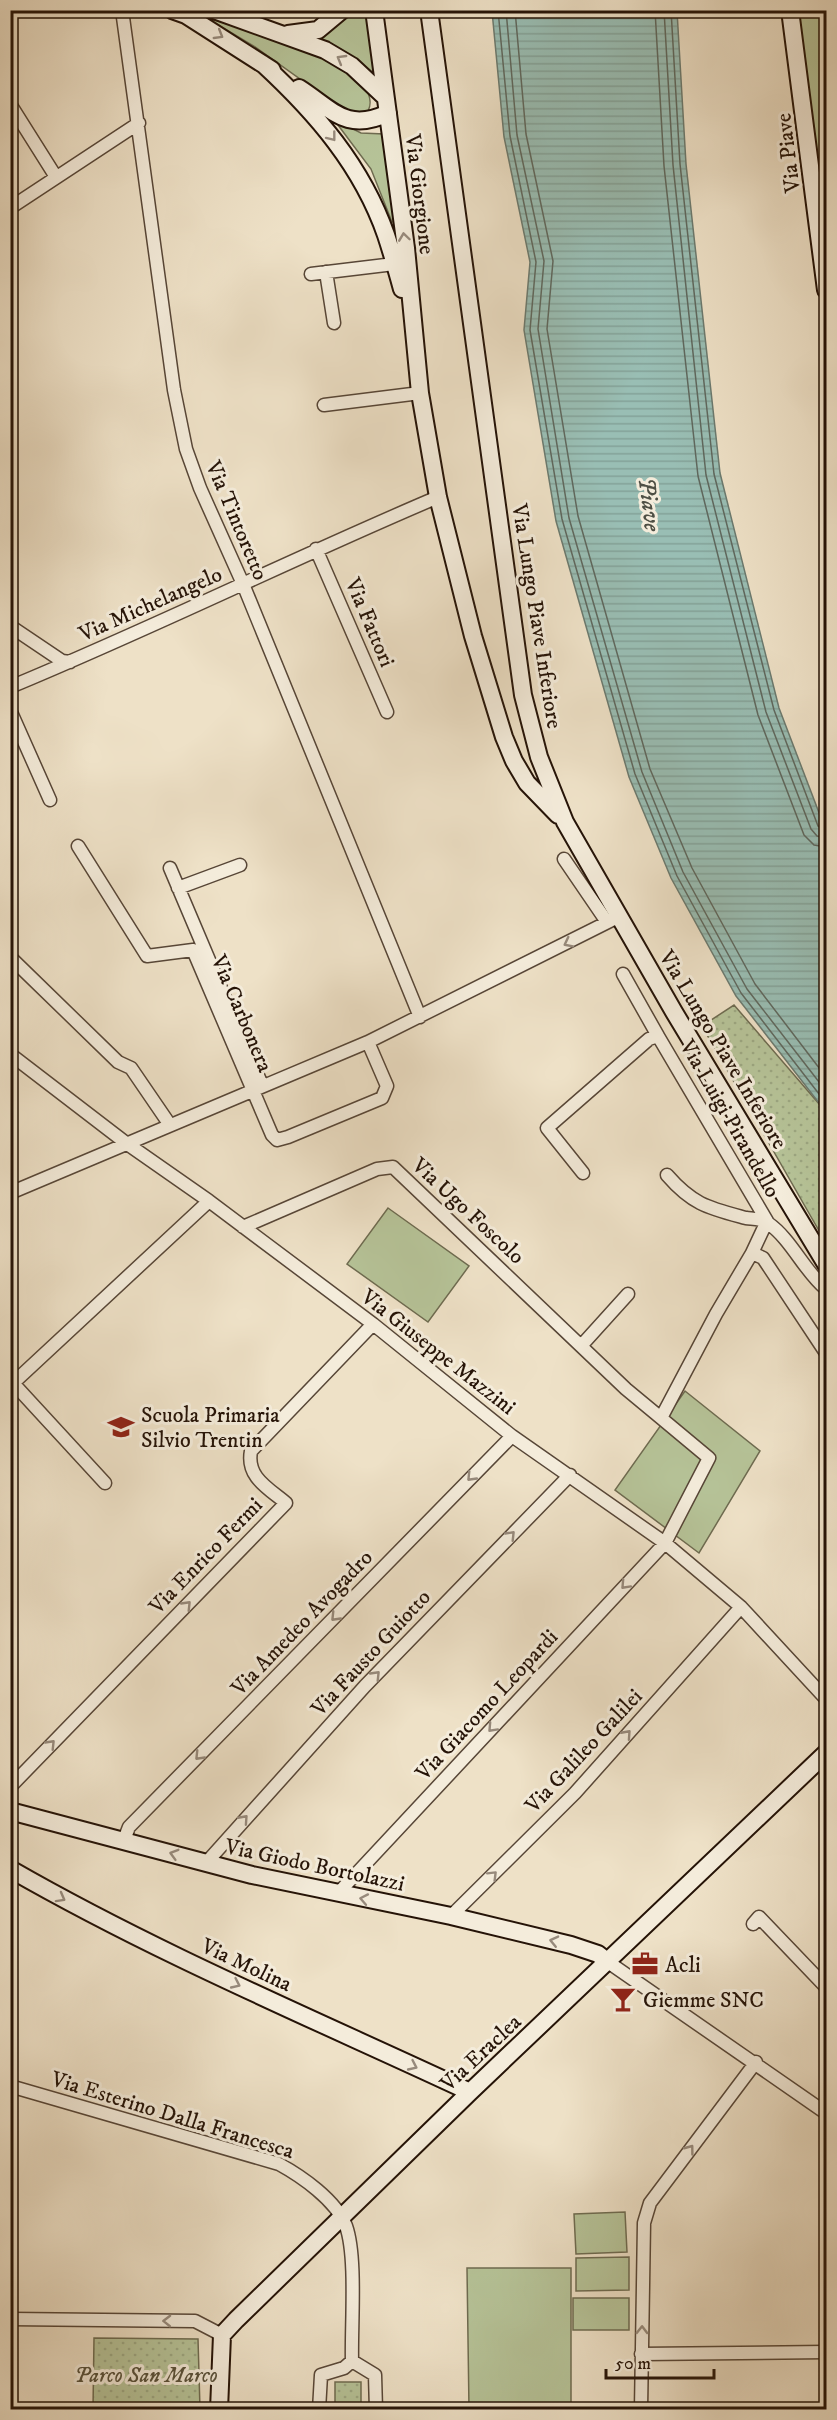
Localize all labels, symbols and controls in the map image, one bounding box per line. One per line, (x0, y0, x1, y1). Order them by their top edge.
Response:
one-way arrow (213, 28, 223, 39)
one-way arrow (337, 55, 347, 66)
street label: Via Piave (770, 111, 807, 195)
one-way arrow (325, 130, 336, 141)
street label: Via Giorgione (399, 132, 440, 256)
one-way arrow (399, 232, 411, 242)
street label: Via Tintoretto (199, 456, 274, 584)
water label: Piave (631, 476, 667, 534)
street label: Via Lungo Piave Inferiore (505, 501, 568, 731)
street label: Via Michelangelo (74, 561, 226, 648)
street label: Via Fattori (338, 573, 400, 671)
one-way arrow (563, 935, 574, 947)
street label: Via Lungo Piave Inferiore (652, 945, 793, 1154)
street label: Via Carbonera (204, 950, 279, 1077)
street label: Via Luigi Pirandello (673, 1034, 786, 1203)
street label: Via Ugo Foscolo (405, 1151, 530, 1270)
street label: Via Giuseppe Mazzini (355, 1283, 521, 1421)
place label: Scuola Primaria Silvio Trentin (141, 1402, 280, 1454)
school or university icon: Scuola Primaria Silvio Trentin (106, 1412, 136, 1442)
one-way arrow (468, 1470, 479, 1481)
street label: Via Enrico Fermi (143, 1492, 269, 1621)
one-way arrow (504, 1532, 515, 1543)
street label: Via Amedeo Avogadro (225, 1544, 379, 1702)
one-way arrow (621, 1579, 632, 1589)
street label: Via Fausto Guiotto (305, 1584, 437, 1723)
one-way arrow (179, 1601, 190, 1612)
one-way arrow (331, 1610, 342, 1620)
street label: Via Giacomo Leopardi (409, 1624, 564, 1787)
one-way arrow (369, 1672, 380, 1682)
street label: Via Galileo Galilei (519, 1683, 648, 1819)
one-way arrow (488, 1721, 499, 1732)
one-way arrow (620, 1730, 631, 1741)
one-way arrow (44, 1741, 55, 1751)
one-way arrow (195, 1749, 206, 1760)
one-way arrow (237, 1815, 248, 1826)
street label: Via Giodo Bortolazzi (222, 1833, 407, 1898)
one-way arrow (169, 1849, 180, 1861)
one-way arrow (485, 1872, 496, 1883)
one-way arrow (55, 1891, 65, 1902)
one-way arrow (359, 1893, 369, 1906)
street label: Via Molina (196, 1932, 297, 1998)
one-way arrow (549, 1936, 559, 1949)
office icon: Acli (630, 1949, 660, 1979)
place label: Acli (665, 1952, 701, 1979)
one-way arrow (230, 1977, 241, 1989)
bar icon: Giemme SNC (608, 1984, 638, 2014)
place label: Giemme SNC (643, 1987, 764, 2014)
street label: Via Eraclea (434, 2008, 528, 2098)
one-way arrow (407, 2059, 418, 2071)
street label: Via Esterino Dalla Francesca (47, 2065, 298, 2165)
one-way arrow (683, 2145, 694, 2156)
one-way arrow (162, 2315, 171, 2327)
one-way arrow (636, 2326, 648, 2335)
scale bar (606, 2342, 714, 2380)
text: 50 m (615, 2353, 651, 2375)
park label: Parco San Marco (74, 2362, 218, 2389)

